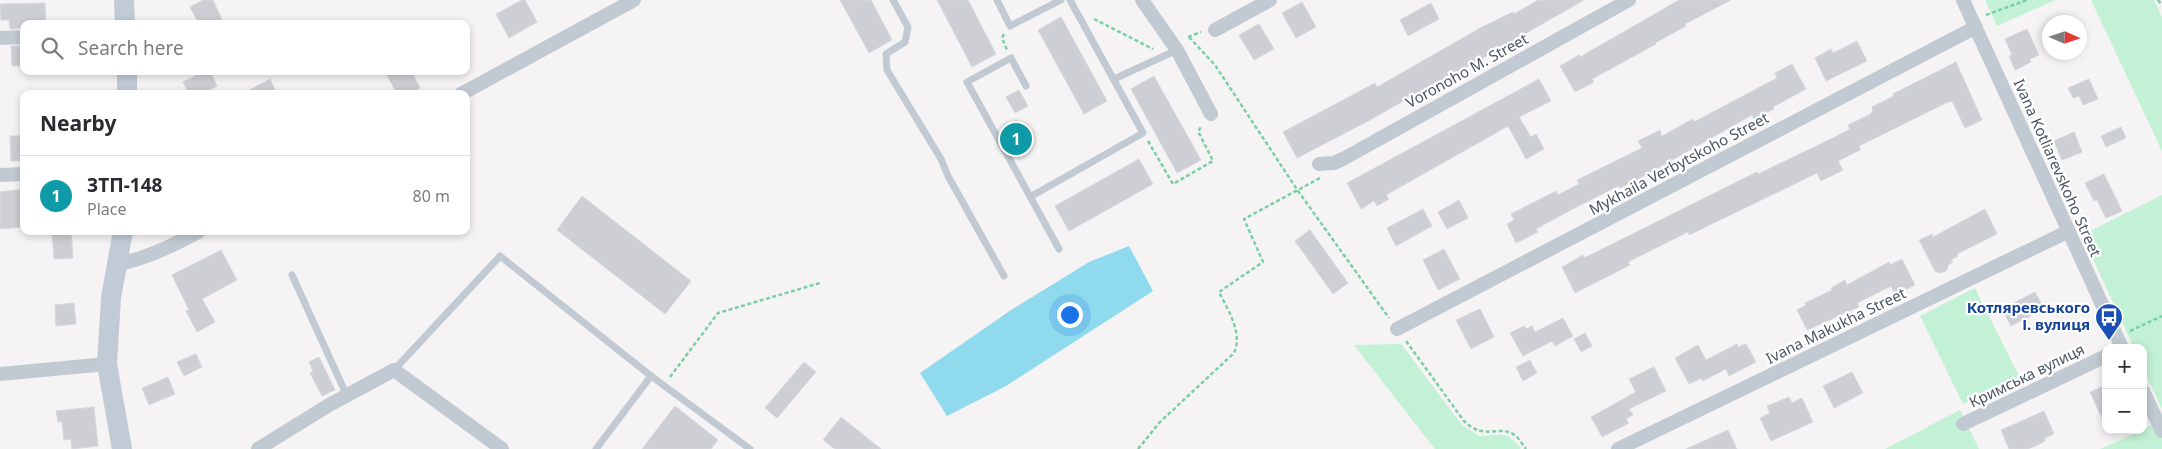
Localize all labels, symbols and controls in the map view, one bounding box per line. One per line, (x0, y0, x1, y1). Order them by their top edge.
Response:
north arrow (2042, 15, 2087, 60)
search box (20, 20, 470, 75)
street label: Voronoho M. Street (1402, 28, 1532, 112)
icon: search (38, 34, 66, 62)
text: Search here (78, 35, 184, 61)
street label: Ivana Kotliarevskoho Street (2010, 75, 2106, 260)
street label: Mykhaila Verbytskoho Street (1585, 107, 1772, 219)
text: Nearby (40, 109, 116, 137)
pin: 1 (1000, 120, 1032, 158)
text: ЗТП-148 (87, 172, 162, 198)
text: 1 (51, 185, 61, 207)
text: 80 m (413, 185, 450, 207)
text: Place (87, 198, 127, 220)
street label: Ivana Makukha Street (1762, 282, 1909, 368)
place label: Котляревського І. вулиця (1967, 297, 2090, 334)
your location (1057, 302, 1083, 328)
bus stop icon: Котляревського І. вулиця (2094, 302, 2124, 341)
street label: Кримська вулиця (1966, 339, 2088, 412)
map controls (2102, 344, 2147, 434)
button: + (2102, 344, 2147, 389)
button: − (2102, 389, 2147, 434)

